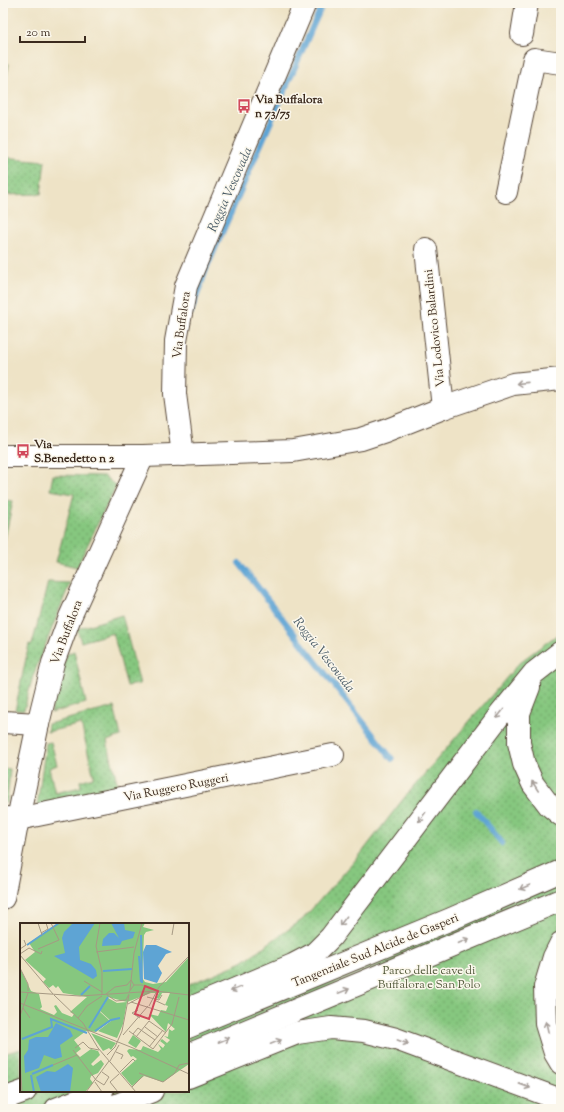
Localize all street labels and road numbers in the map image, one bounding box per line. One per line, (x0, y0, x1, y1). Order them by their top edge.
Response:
street label: Via Lodovico Balardini (420, 268, 450, 388)
street label: Via Buffalora (168, 290, 196, 360)
street label: Via Buffalora (46, 597, 88, 667)
street label: Via Ruggero Ruggeri (122, 769, 231, 807)
street label: Tangenziale Sud Alcide de Gasperi (289, 909, 462, 993)

